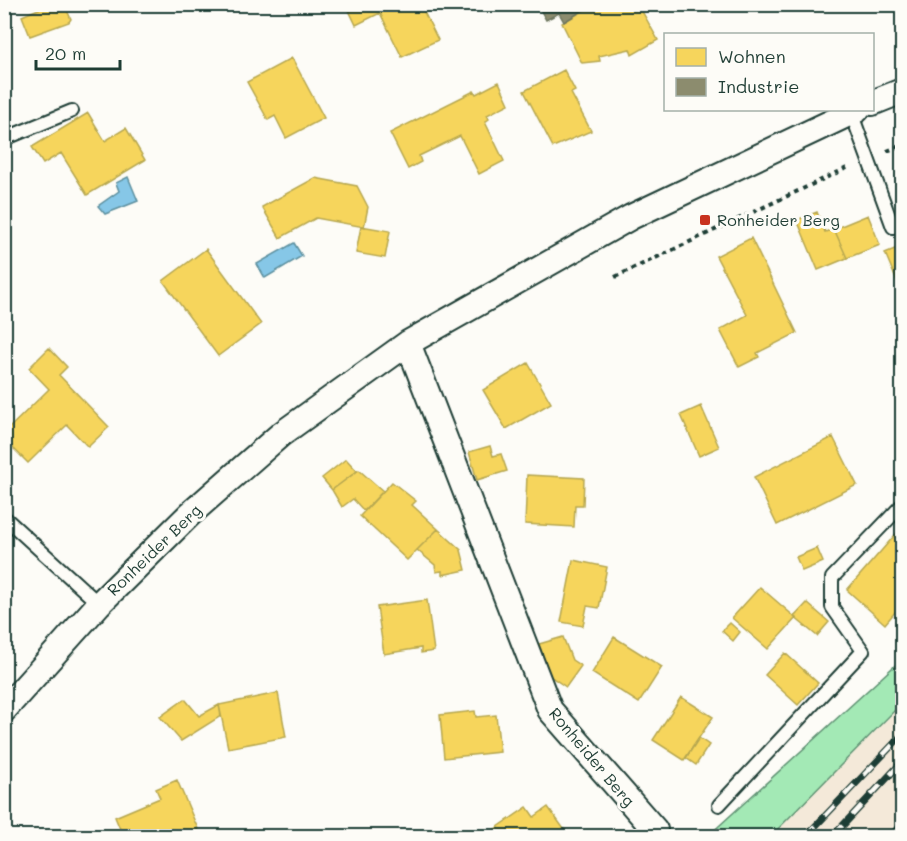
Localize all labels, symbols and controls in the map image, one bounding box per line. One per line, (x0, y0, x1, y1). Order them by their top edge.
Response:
scale bar (36, 33, 120, 71)
legend (664, 33, 874, 111)
text: 20 m (45, 41, 86, 65)
text: Wohnen (718, 44, 786, 68)
text: Industrie (718, 74, 799, 98)
place label: Ronheider Berg (717, 209, 840, 230)
marker: Ronheider Berg (698, 213, 712, 227)
street label: Ronheider Berg (102, 499, 205, 600)
street label: Ronheider Berg (545, 703, 640, 810)

